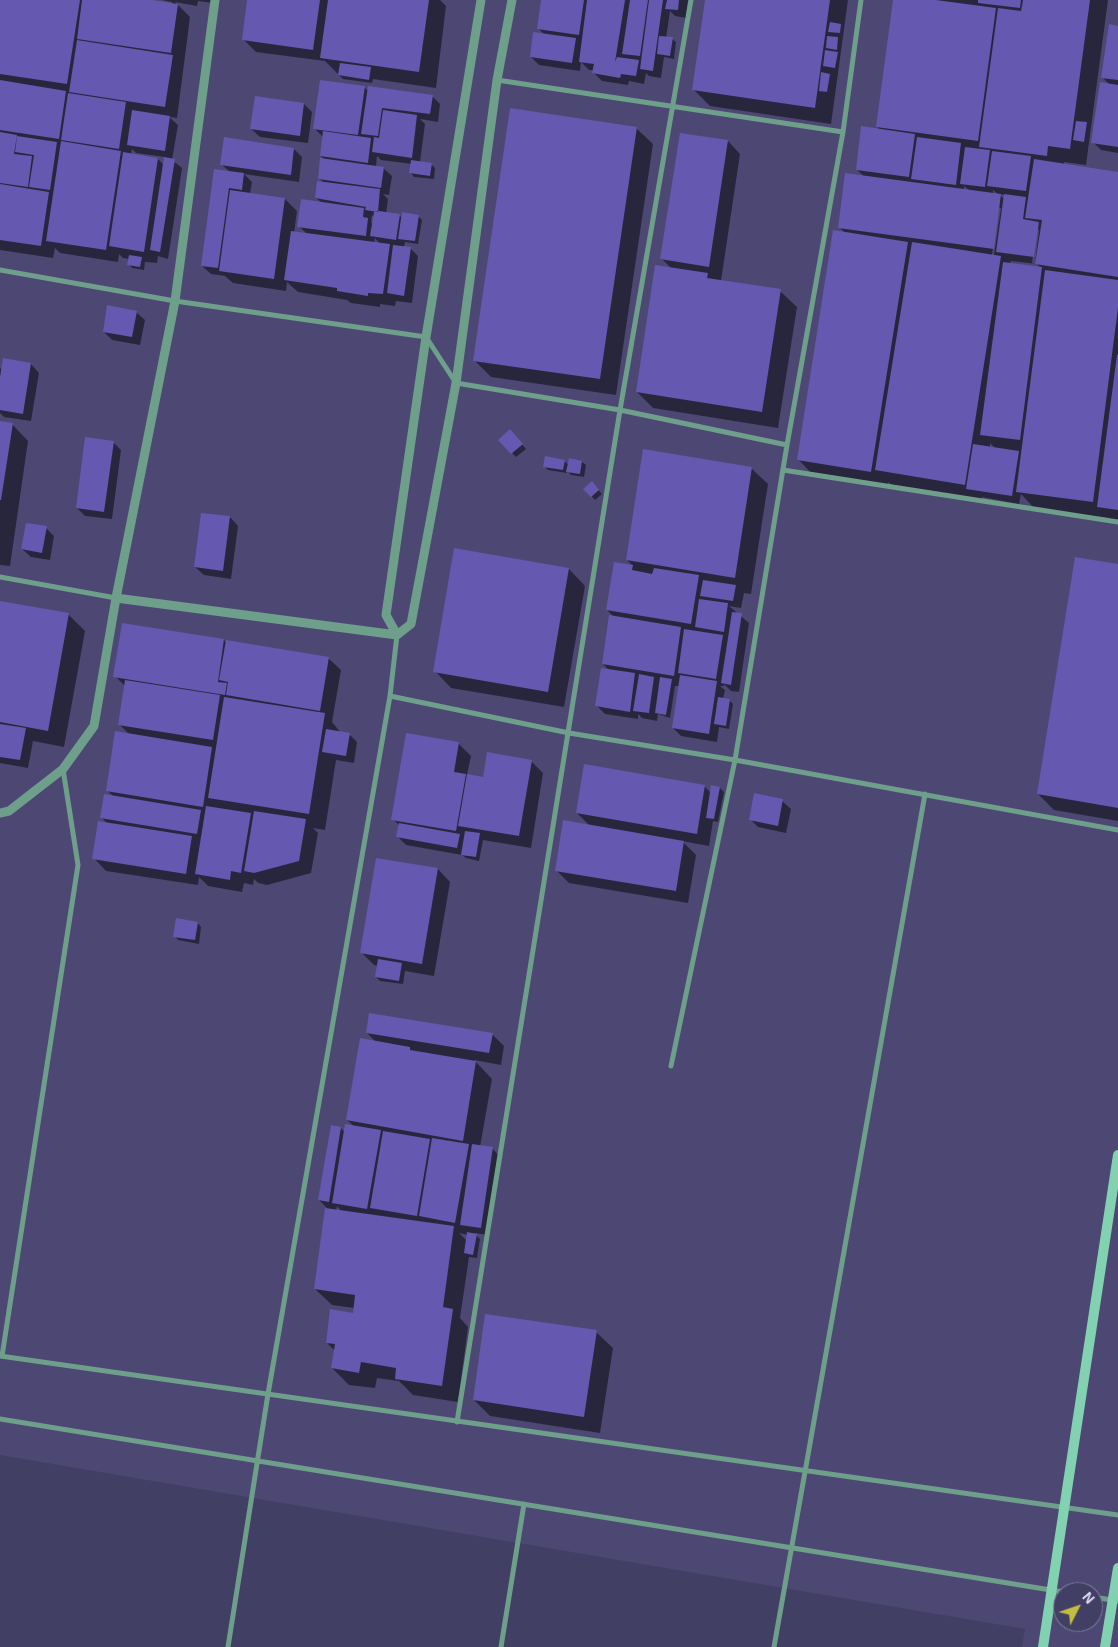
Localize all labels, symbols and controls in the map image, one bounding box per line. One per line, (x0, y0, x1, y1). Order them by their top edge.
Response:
north arrow (1053, 1582, 1103, 1632)
text: N (1079, 1588, 1099, 1607)

